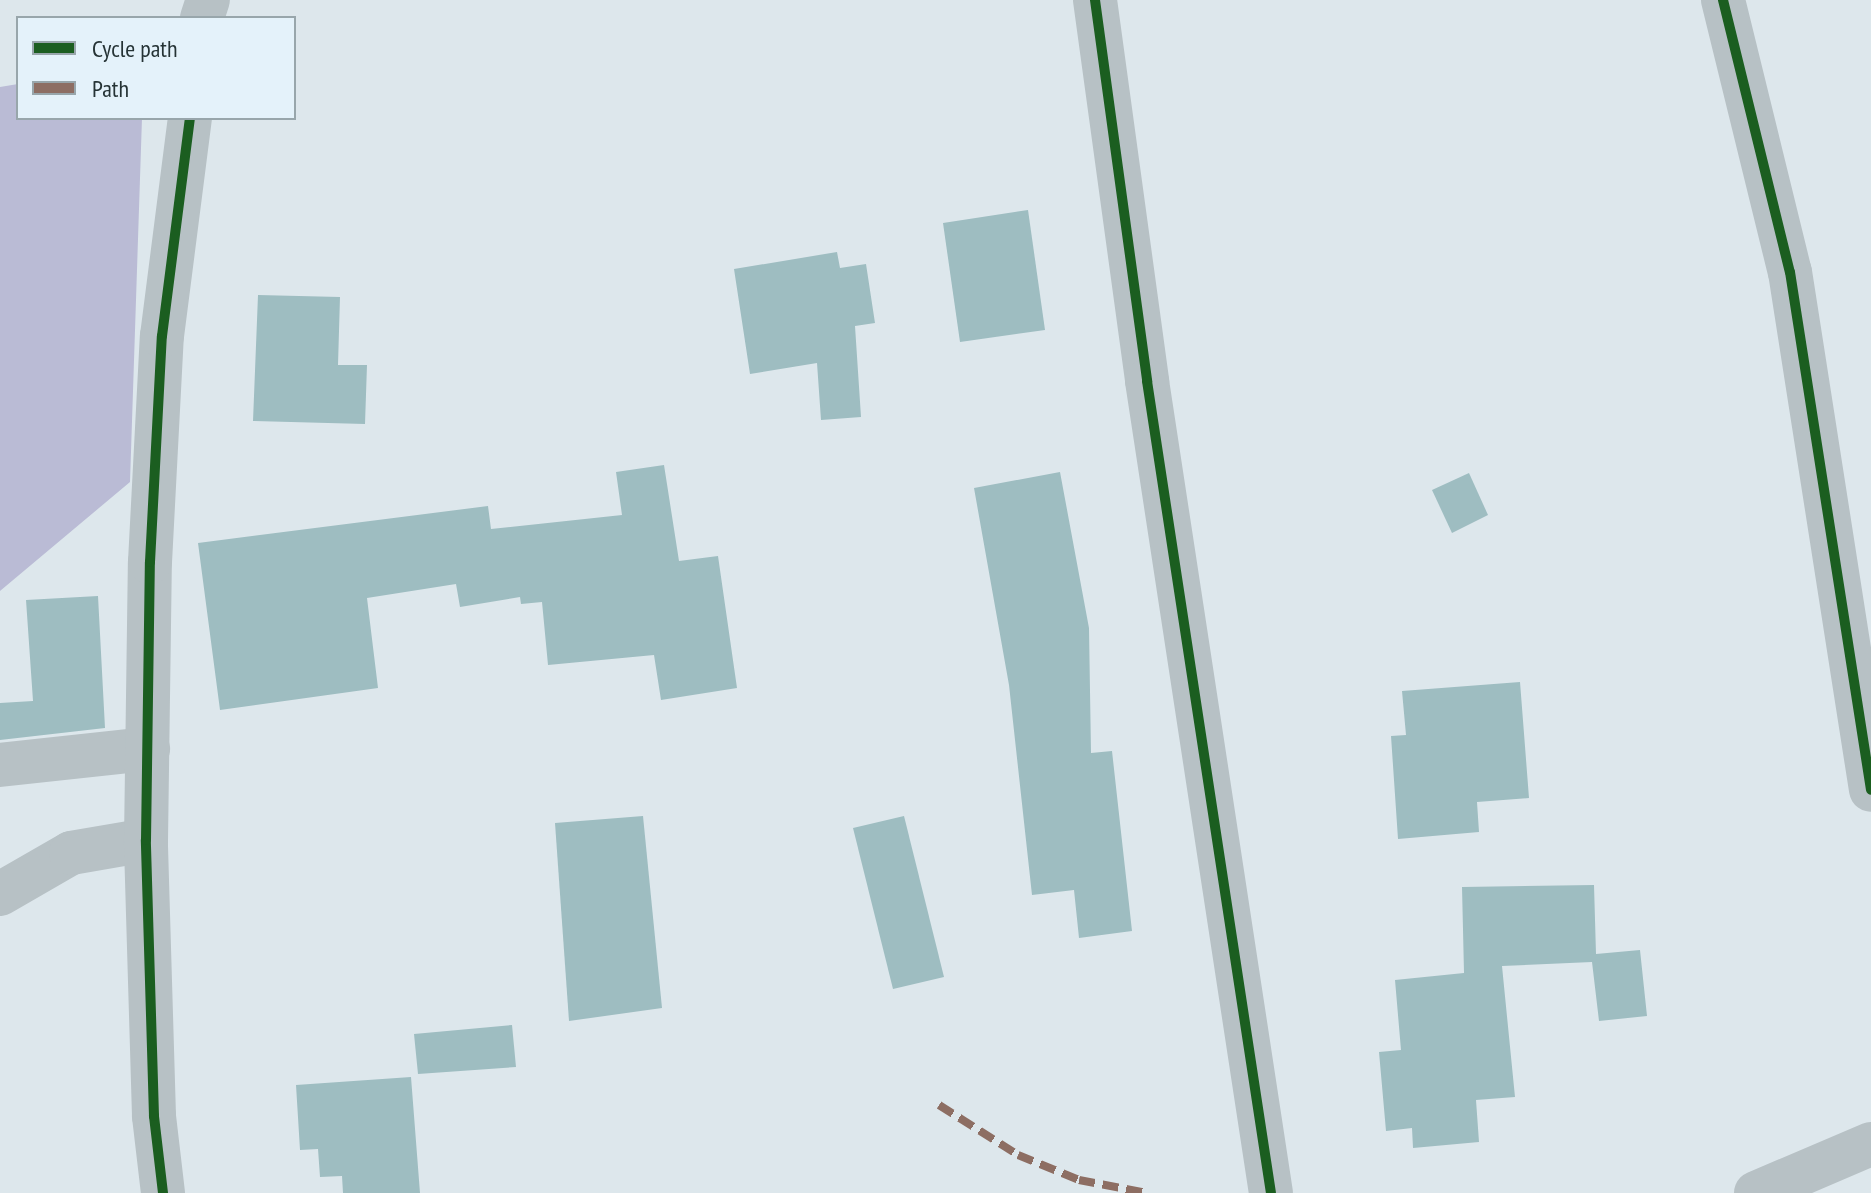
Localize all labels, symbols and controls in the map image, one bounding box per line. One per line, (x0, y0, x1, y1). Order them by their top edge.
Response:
legend (16, 16, 296, 120)
text: Cycle path (92, 33, 178, 64)
text: Path (92, 73, 129, 104)

